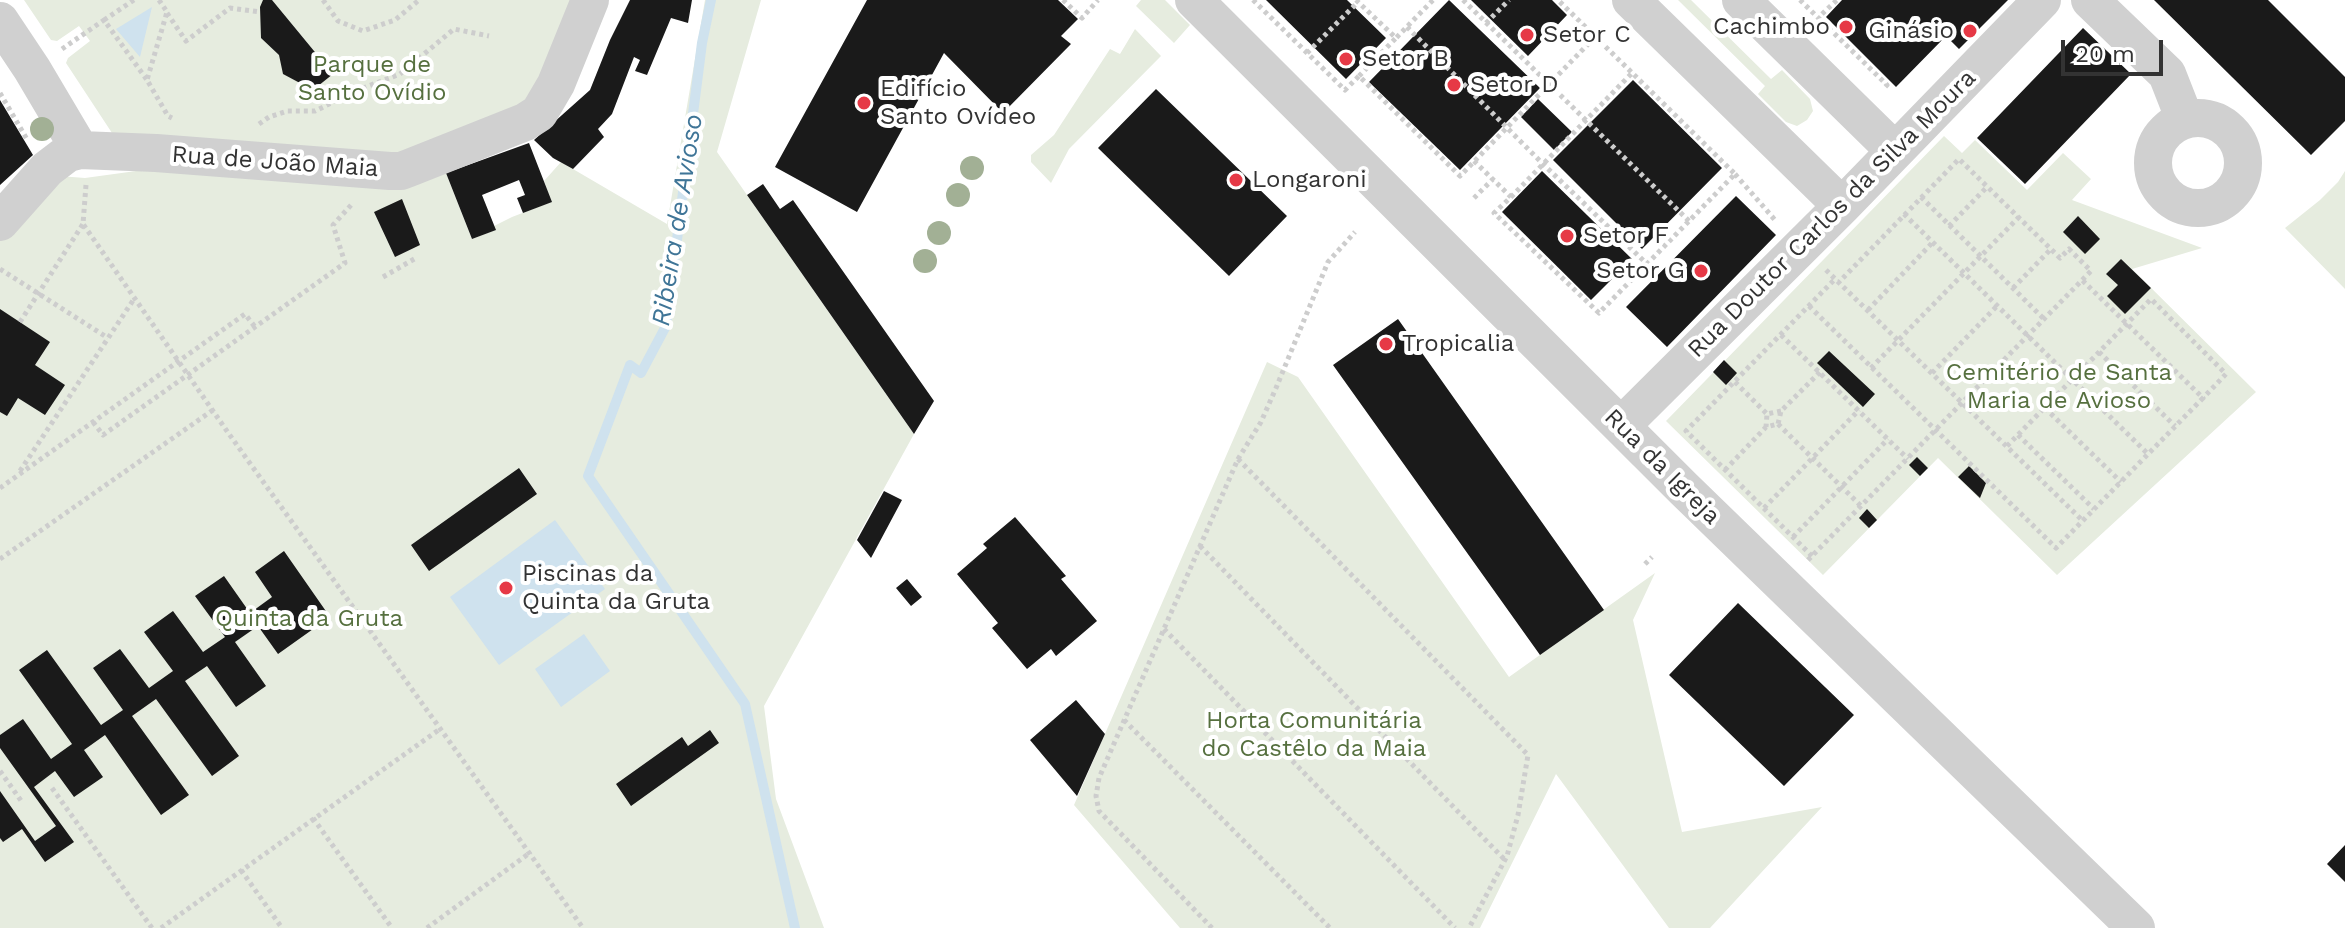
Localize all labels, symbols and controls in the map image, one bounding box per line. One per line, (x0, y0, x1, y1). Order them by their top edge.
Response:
place label: Cachimbo (1713, 13, 1830, 41)
place label: Ginásio (1868, 17, 1954, 45)
marker: Cachimbo (1837, 18, 1855, 36)
place label: Setor C (1543, 21, 1631, 49)
marker: Ginásio (1961, 22, 1979, 40)
scale bar (2065, 24, 2167, 74)
marker: Setor C (1518, 26, 1536, 44)
text: 20 m (2075, 40, 2135, 68)
place label: Setor B (1362, 45, 1449, 73)
marker: Setor B (1337, 50, 1355, 68)
park label: Parque de Santo Ovídio (298, 51, 446, 107)
street label: Rua Doutor Carlos da Silva Moura (1682, 64, 1982, 364)
place label: Setor D (1470, 71, 1559, 99)
place label: Edifício Santo Ovídeo (880, 75, 1036, 131)
marker: Setor D (1445, 76, 1463, 94)
marker: Edifício Santo Ovídeo (855, 94, 873, 112)
water label: Ribeira de Avioso (646, 112, 710, 328)
street label: Rua de João Maia (171, 140, 379, 184)
place label: Longaroni (1252, 166, 1367, 194)
marker: Longaroni (1227, 171, 1245, 189)
place label: Setor F (1583, 222, 1669, 250)
marker: Setor F (1558, 227, 1576, 245)
place label: Setor G (1596, 257, 1685, 285)
marker: Setor G (1692, 262, 1710, 280)
place label: Tropicalia (1402, 330, 1514, 358)
marker: Tropicalia (1377, 335, 1395, 353)
park label: Cemitério de Santa Maria de Avioso (1946, 359, 2172, 415)
street label: Rua da Igreja (1598, 403, 1726, 531)
place label: Piscinas da Quinta da Gruta (522, 560, 710, 616)
marker: Piscinas da Quinta da Gruta (497, 579, 515, 597)
park label: Quinta da Gruta (215, 605, 403, 633)
park label: Horta Comunitária do Castêlo da Maia (1202, 707, 1426, 763)

